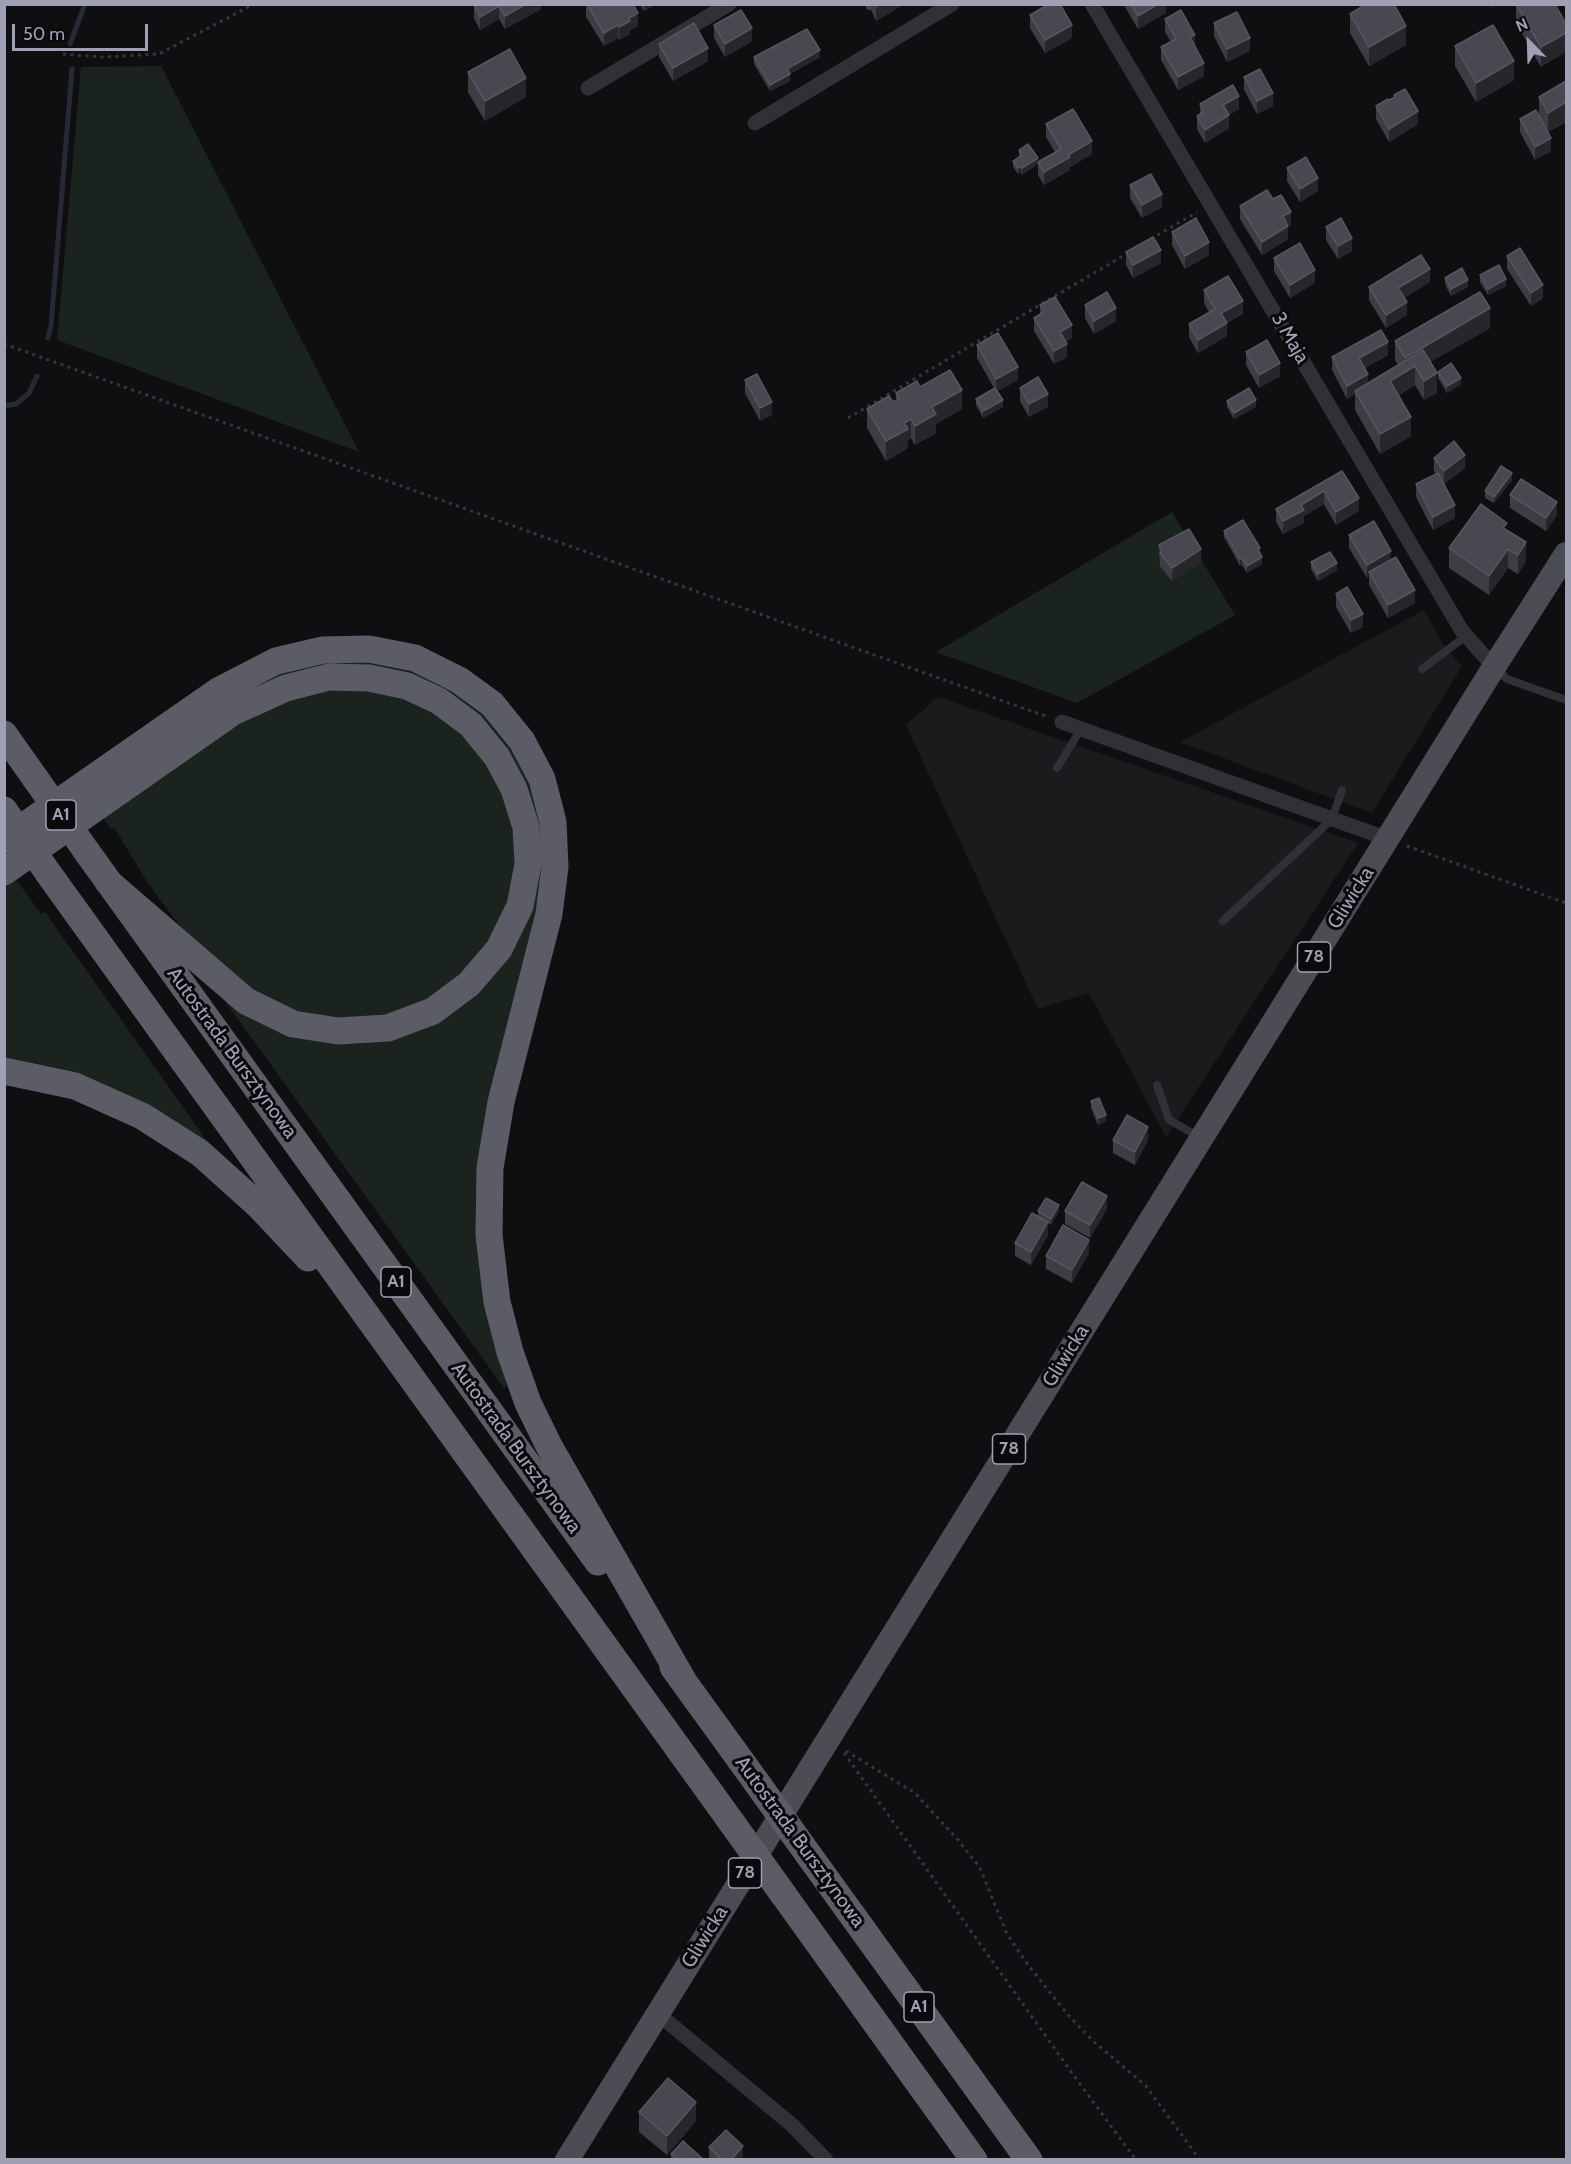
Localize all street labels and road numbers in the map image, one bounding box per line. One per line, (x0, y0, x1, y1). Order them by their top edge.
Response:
street label: 3 Maja (1266, 308, 1314, 368)
road number: A1 (46, 800, 76, 830)
street label: Gliwicka (1323, 863, 1379, 933)
road number: 78 (1298, 942, 1330, 972)
street label: Autostrada Bursztynowa (162, 963, 302, 1143)
road number: A1 (381, 1267, 411, 1297)
street label: Gliwicka (1038, 1321, 1094, 1391)
street label: Autostrada Bursztynowa (446, 1358, 586, 1538)
road number: 78 (992, 1434, 1026, 1464)
street label: Autostrada Bursztynowa (730, 1752, 870, 1932)
road number: 78 (728, 1858, 762, 1888)
street label: Gliwicka (677, 1902, 733, 1972)
road number: A1 (904, 1992, 934, 2022)

